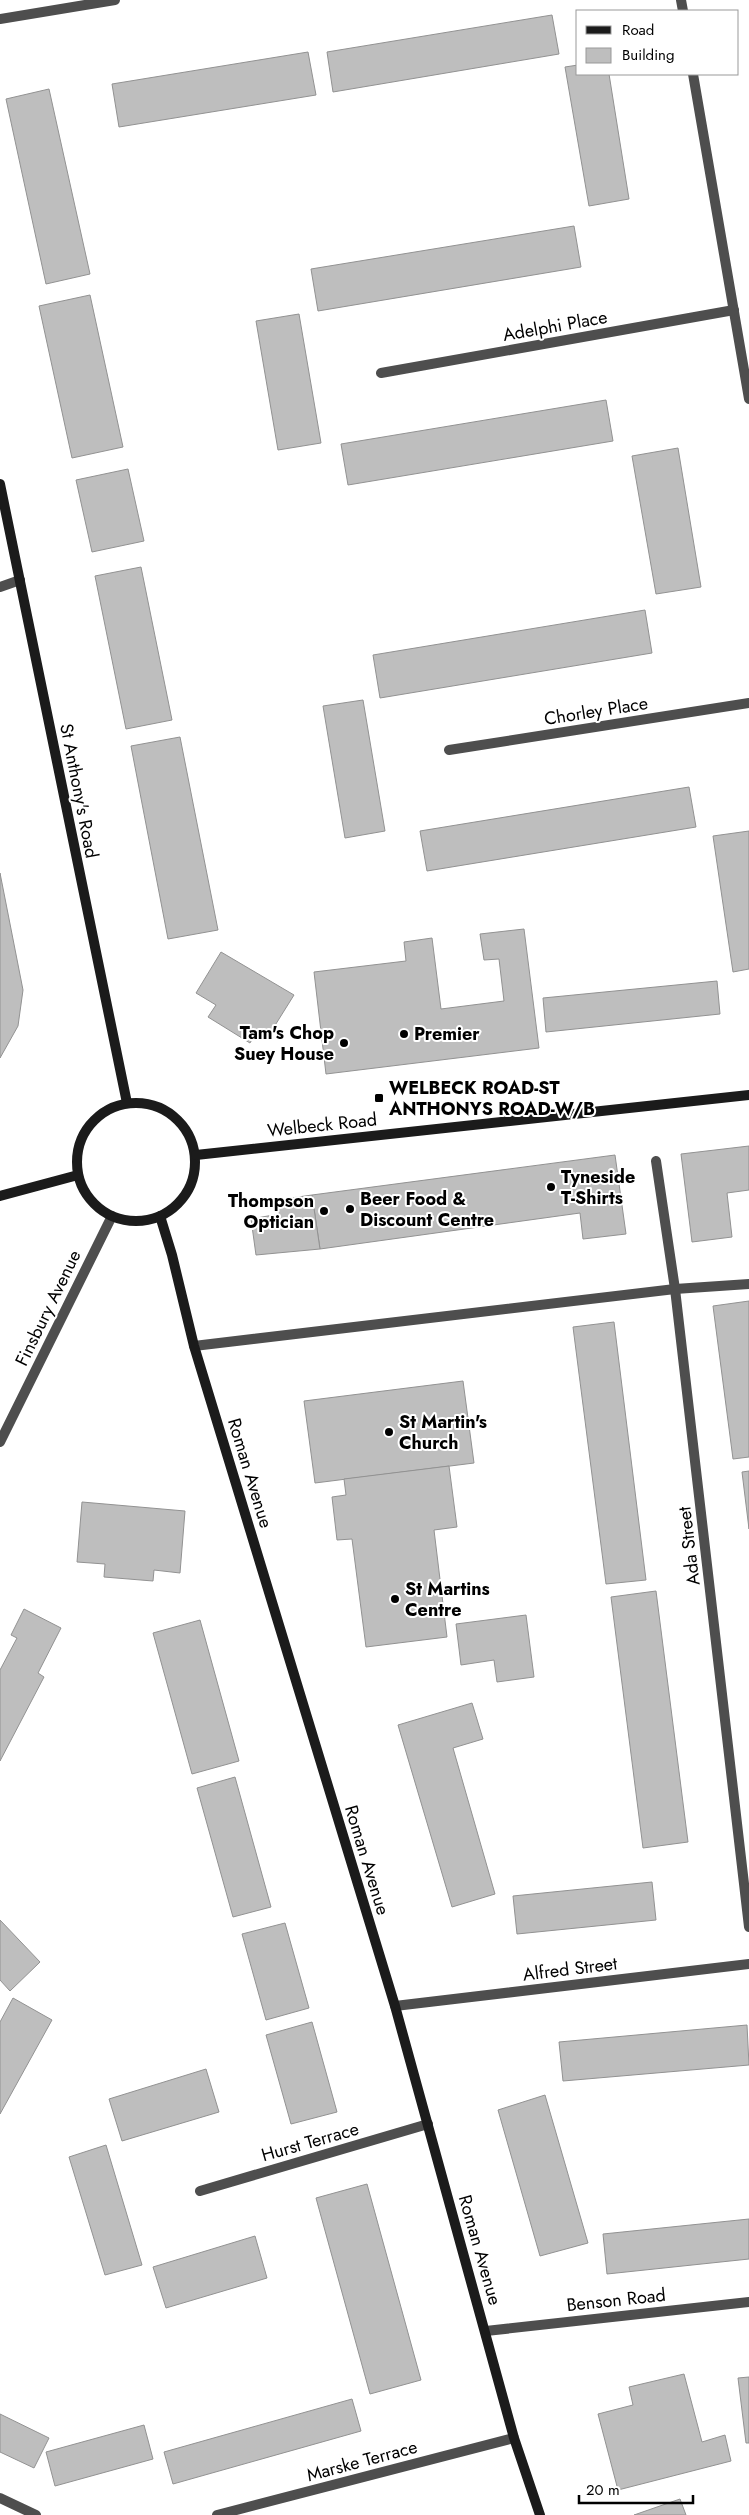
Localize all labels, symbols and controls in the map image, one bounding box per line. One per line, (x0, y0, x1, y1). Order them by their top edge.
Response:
legend (576, 10, 739, 75)
text: Road (622, 19, 654, 41)
text: Building (622, 44, 674, 66)
street label: Adelphi Place (501, 304, 609, 348)
street label: Chorley Place (542, 690, 650, 732)
street label: St Anthony's Road (53, 721, 105, 861)
place label: Tam's Chop Suey House (234, 1020, 334, 1067)
place label: Premier (414, 1021, 480, 1047)
marker: Premier (398, 1028, 410, 1040)
marker: Tam's Chop Suey House (338, 1037, 350, 1049)
place label: WELBECK ROAD-ST ANTHONYS ROAD-W/B (388, 1075, 595, 1122)
marker: WELBECK ROAD-ST ANTHONYS ROAD-W/B (373, 1092, 385, 1104)
street label: Welbeck Road (266, 1106, 378, 1144)
place label: Tyneside T-Shirts (561, 1164, 635, 1211)
marker: Tyneside T-Shirts (545, 1181, 557, 1193)
place label: Beer Food & Discount Centre (360, 1186, 494, 1233)
place label: Thompson Optician (228, 1188, 314, 1235)
marker: Beer Food & Discount Centre (344, 1203, 356, 1215)
marker: Thompson Optician (318, 1205, 330, 1217)
street label: Finsbury Avenue (9, 1246, 87, 1370)
place label: St Martin's Church (399, 1409, 487, 1456)
street label: Roman Avenue (221, 1415, 279, 1531)
marker: St Martin's Church (383, 1426, 395, 1438)
street label: Ada Street (671, 1504, 707, 1587)
place label: St Martins Centre (405, 1576, 490, 1623)
marker: St Martins Centre (389, 1593, 401, 1605)
street label: Roman Avenue (338, 1802, 396, 1918)
street label: Alfred Street (521, 1950, 619, 1988)
street label: Hurst Terrace (258, 2116, 362, 2168)
street label: Roman Avenue (452, 2192, 508, 2308)
street label: Benson Road (565, 2282, 667, 2318)
street label: Marske Terrace (304, 2434, 420, 2488)
scale bar (579, 2472, 693, 2504)
text: 20 m (586, 2479, 620, 2501)

